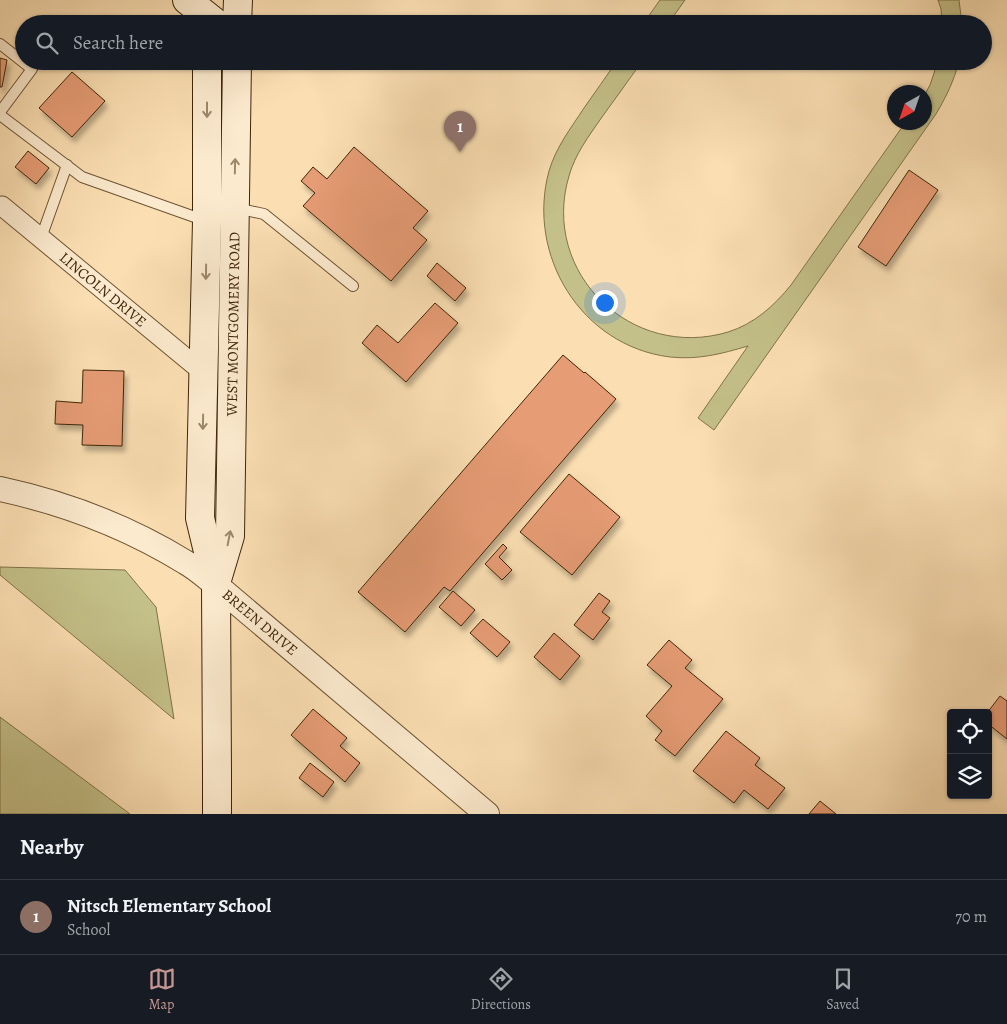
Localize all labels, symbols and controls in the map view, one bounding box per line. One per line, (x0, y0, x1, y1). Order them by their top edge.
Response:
search box (15, 15, 992, 70)
icon: search (33, 29, 61, 57)
text: Search here (73, 30, 163, 56)
north arrow (887, 85, 932, 130)
one-way arrow (202, 102, 212, 118)
pin: 1 (444, 111, 476, 152)
one-way arrow (231, 158, 240, 174)
street label: WEST MONTGOMERY ROAD (222, 232, 244, 417)
street label: LINCOLN DRIVE (55, 248, 151, 331)
one-way arrow (201, 264, 210, 280)
your location (592, 290, 618, 316)
one-way arrow (198, 414, 207, 430)
one-way arrow (224, 530, 234, 546)
street label: BREEN DRIVE (218, 585, 302, 660)
map controls (947, 709, 992, 799)
button: locate (947, 709, 992, 754)
button: layers (947, 754, 992, 799)
text: Nearby (20, 833, 83, 861)
text: Nitsch Elementary School (67, 893, 271, 919)
text: 1 (33, 906, 39, 928)
text: 70 m (955, 906, 987, 928)
text: School (67, 919, 110, 941)
tab: Map (148, 965, 176, 1014)
tab: Directions (471, 965, 531, 1014)
tab: Saved (826, 965, 859, 1014)

